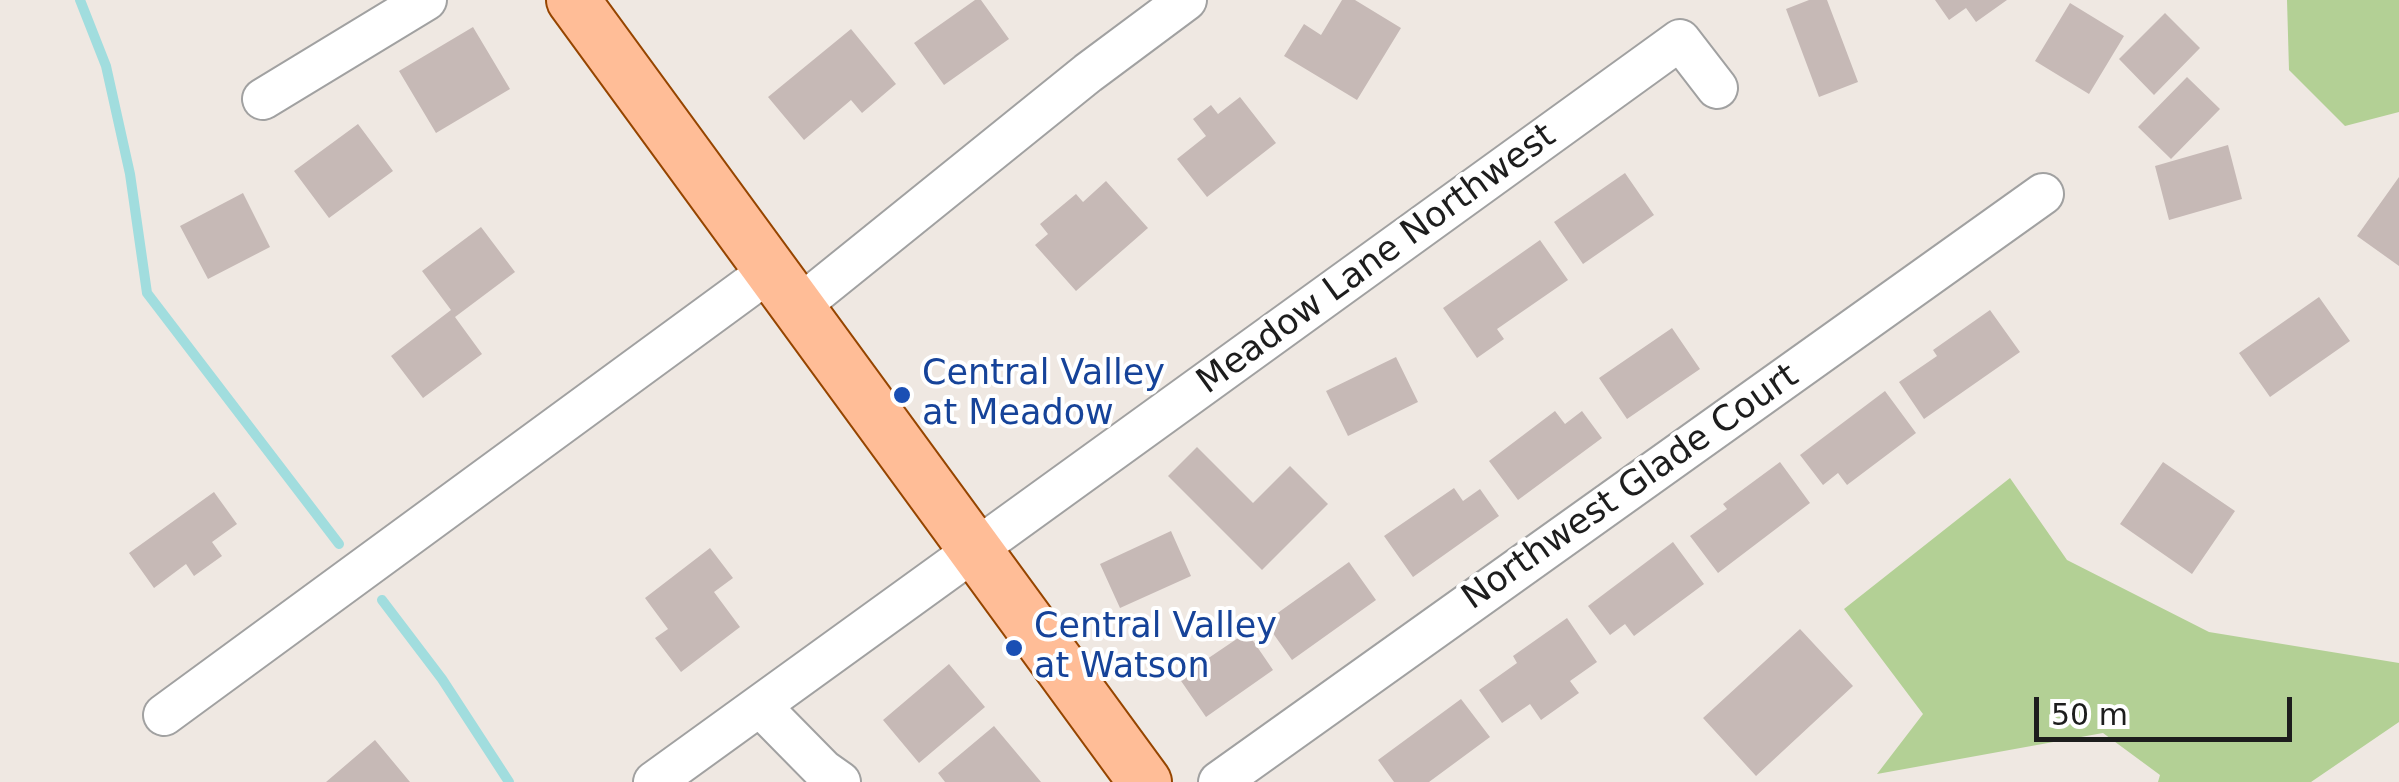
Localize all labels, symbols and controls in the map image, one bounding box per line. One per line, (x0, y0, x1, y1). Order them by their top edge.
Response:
street label: Meadow Lane Northwest (1190, 116, 1564, 404)
place label: Central Valley at Meadow (922, 354, 1165, 436)
street label: Northwest Glade Court (1455, 356, 1807, 620)
marker: Central Valley at Meadow (891, 384, 913, 406)
place label: Central Valley at Watson (1034, 607, 1277, 689)
marker: Central Valley at Watson (1003, 637, 1025, 659)
scale bar (2039, 677, 2296, 739)
text: 50 m (2051, 697, 2128, 732)

